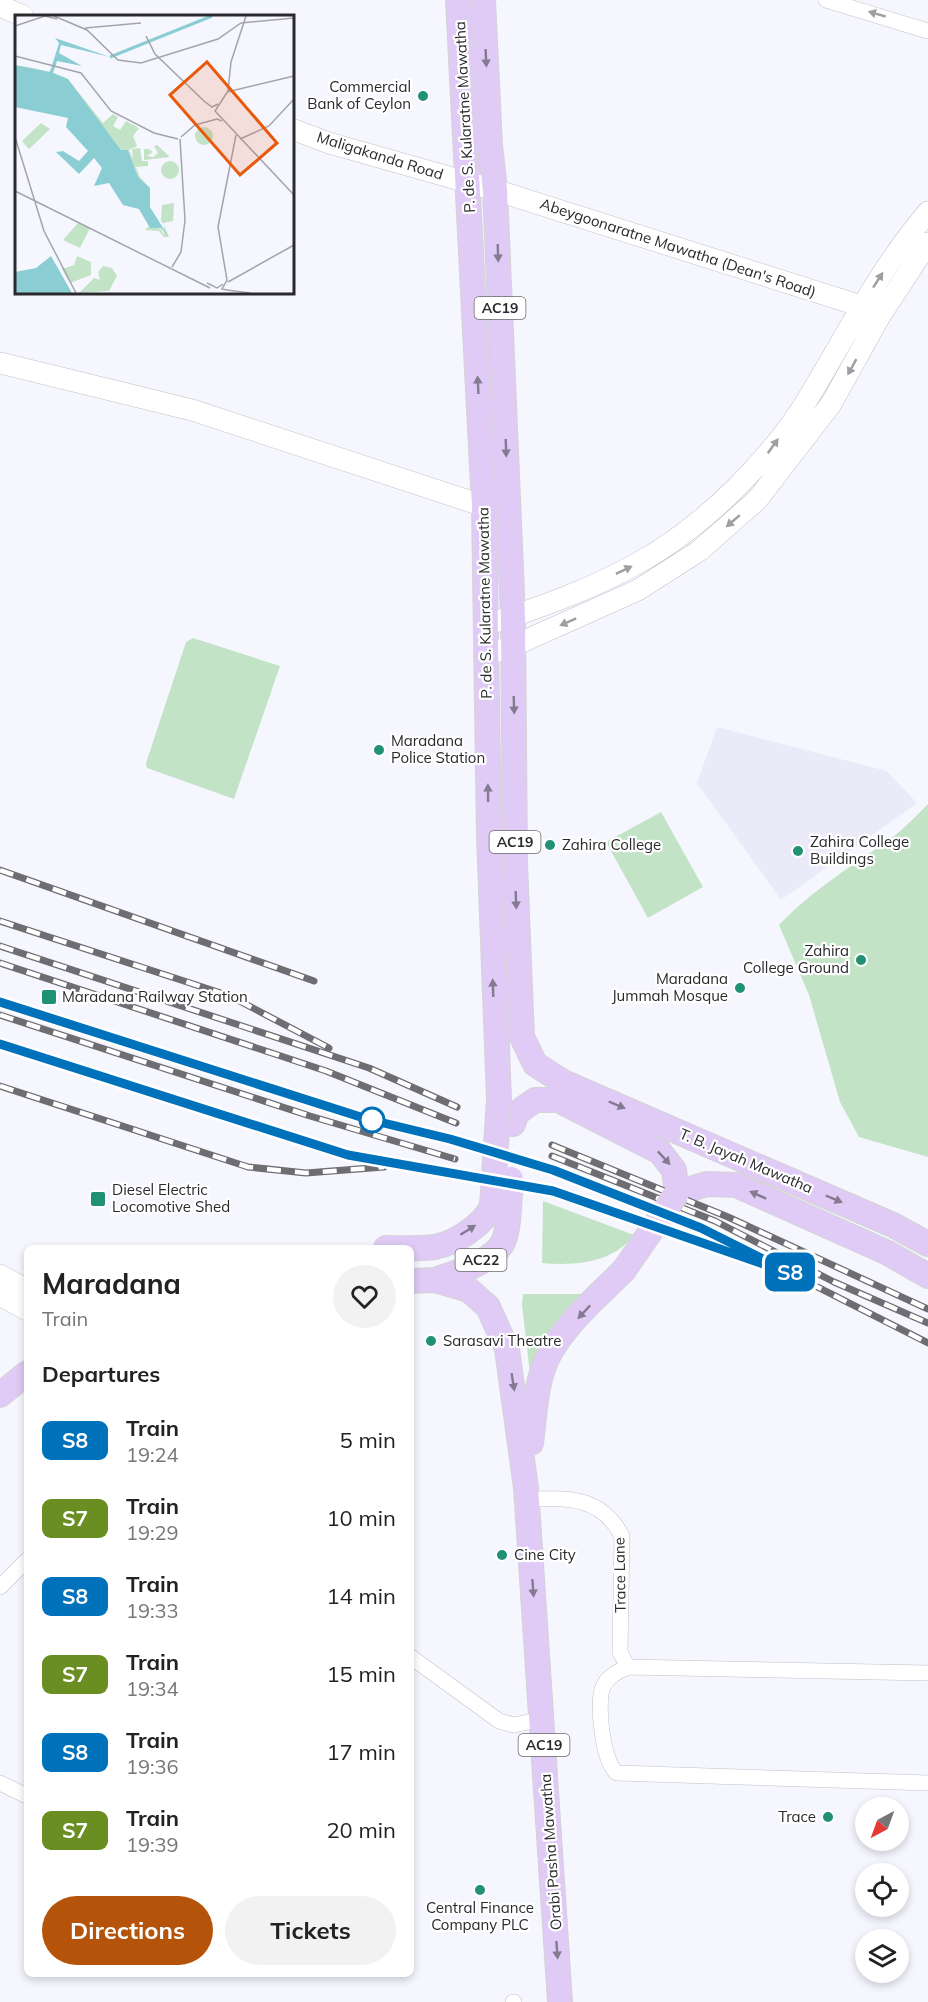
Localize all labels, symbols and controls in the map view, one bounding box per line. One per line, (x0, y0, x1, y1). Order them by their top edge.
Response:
one-way arrow (868, 9, 886, 19)
inset map (15, 15, 294, 294)
street label: P. de S. Kularatne Mawatha (450, 21, 479, 213)
one-way arrow (481, 49, 490, 68)
place label: Commercial Bank of Ceylon (307, 77, 411, 113)
marker: Commercial Bank of Ceylon (416, 89, 430, 103)
street label: Maligakanda Road (315, 127, 446, 184)
street label: Abeygoonaratne Mawatha (Dean's Road) (538, 194, 819, 301)
one-way arrow (493, 243, 502, 262)
one-way arrow (872, 272, 883, 288)
road number: AC19 (474, 297, 526, 319)
one-way arrow (846, 359, 857, 375)
one-way arrow (474, 375, 483, 394)
one-way arrow (501, 438, 510, 457)
one-way arrow (766, 438, 778, 453)
street label: P. de S. Kularatne Mawatha (473, 507, 496, 699)
one-way arrow (726, 514, 741, 527)
one-way arrow (616, 565, 633, 574)
one-way arrow (559, 617, 577, 627)
one-way arrow (510, 695, 519, 714)
place label: Maradana Police Station (391, 731, 485, 767)
marker: Maradana Police Station (372, 743, 386, 757)
one-way arrow (483, 783, 493, 802)
road number: AC19 (490, 831, 540, 853)
place label: Zahira College Buildings (810, 832, 909, 868)
place label: Zahira College (562, 835, 661, 854)
marker: Zahira College (543, 838, 557, 852)
marker: Zahira College Buildings (791, 844, 805, 858)
one-way arrow (512, 890, 521, 909)
place label: Zahira College Ground (743, 941, 849, 977)
marker: Zahira College Ground (854, 953, 868, 967)
place label: Maradana Jummah Mosque (612, 969, 728, 1005)
one-way arrow (489, 978, 498, 997)
marker: Maradana Jummah Mosque (733, 981, 747, 995)
place label: Maradana Railway Station (62, 987, 248, 1006)
marker: Maradana Railway Station (40, 988, 58, 1006)
one-way arrow (608, 1100, 626, 1110)
unlabelled marker (359, 1107, 385, 1133)
street label: T. B. Jayah Mawatha (677, 1124, 816, 1197)
one-way arrow (657, 1151, 671, 1166)
place label: Diesel Electric Locomotive Shed (112, 1180, 230, 1216)
marker: Diesel Electric Locomotive Shed (89, 1190, 107, 1208)
one-way arrow (749, 1190, 766, 1199)
one-way arrow (825, 1195, 843, 1204)
one-way arrow (459, 1225, 476, 1236)
road number: AC22 (456, 1249, 506, 1271)
line badge: S8 (763, 1252, 817, 1292)
text: S8 (777, 1259, 803, 1285)
button: heart (333, 1265, 396, 1328)
text: Maradana (42, 1266, 181, 1301)
one-way arrow (577, 1305, 591, 1319)
text: Train (42, 1306, 88, 1331)
place label: Sarasavi Theatre (443, 1331, 561, 1350)
marker: Sarasavi Theatre (424, 1334, 438, 1348)
text: Departures (42, 1360, 160, 1388)
one-way arrow (508, 1373, 517, 1392)
text: Train (126, 1414, 179, 1442)
text: 5 min (340, 1426, 396, 1454)
text: S8 (62, 1427, 88, 1453)
text: 19:24 (126, 1442, 179, 1467)
text: Train (126, 1492, 179, 1520)
text: 10 min (326, 1504, 396, 1532)
text: S7 (62, 1505, 88, 1531)
text: 19:29 (126, 1520, 179, 1545)
street label: Trace Lane (609, 1537, 630, 1613)
place label: Cine City (514, 1545, 576, 1564)
marker: Cine City (495, 1548, 509, 1562)
text: Train (126, 1570, 179, 1598)
one-way arrow (528, 1578, 537, 1597)
text: 14 min (326, 1582, 396, 1610)
text: S8 (62, 1583, 88, 1609)
text: 19:33 (126, 1598, 179, 1623)
text: Train (126, 1648, 179, 1676)
text: 15 min (326, 1660, 396, 1688)
text: S7 (62, 1661, 88, 1687)
text: 19:34 (126, 1676, 179, 1701)
text: Train (126, 1726, 179, 1754)
road number: AC19 (518, 1734, 570, 1756)
text: 17 min (326, 1738, 396, 1766)
text: S8 (62, 1739, 88, 1765)
text: 19:36 (126, 1754, 179, 1779)
street label: Orabi Pasha Mawatha (536, 1773, 565, 1931)
north arrow (855, 1797, 909, 1851)
map controls (855, 1797, 909, 1983)
text: Train (126, 1804, 179, 1832)
place label: Trace (778, 1807, 816, 1826)
marker: Trace (821, 1810, 835, 1824)
text: 20 min (326, 1816, 396, 1844)
text: S7 (62, 1817, 88, 1843)
text: 19:39 (126, 1832, 179, 1857)
button: locate (855, 1863, 909, 1917)
marker: Central Finance Company PLC (473, 1883, 487, 1897)
button: Directions (42, 1896, 213, 1965)
button: Tickets (225, 1896, 396, 1965)
place label: Central Finance Company PLC (426, 1898, 534, 1934)
button: layers (855, 1929, 909, 1983)
one-way arrow (552, 1941, 562, 1960)

